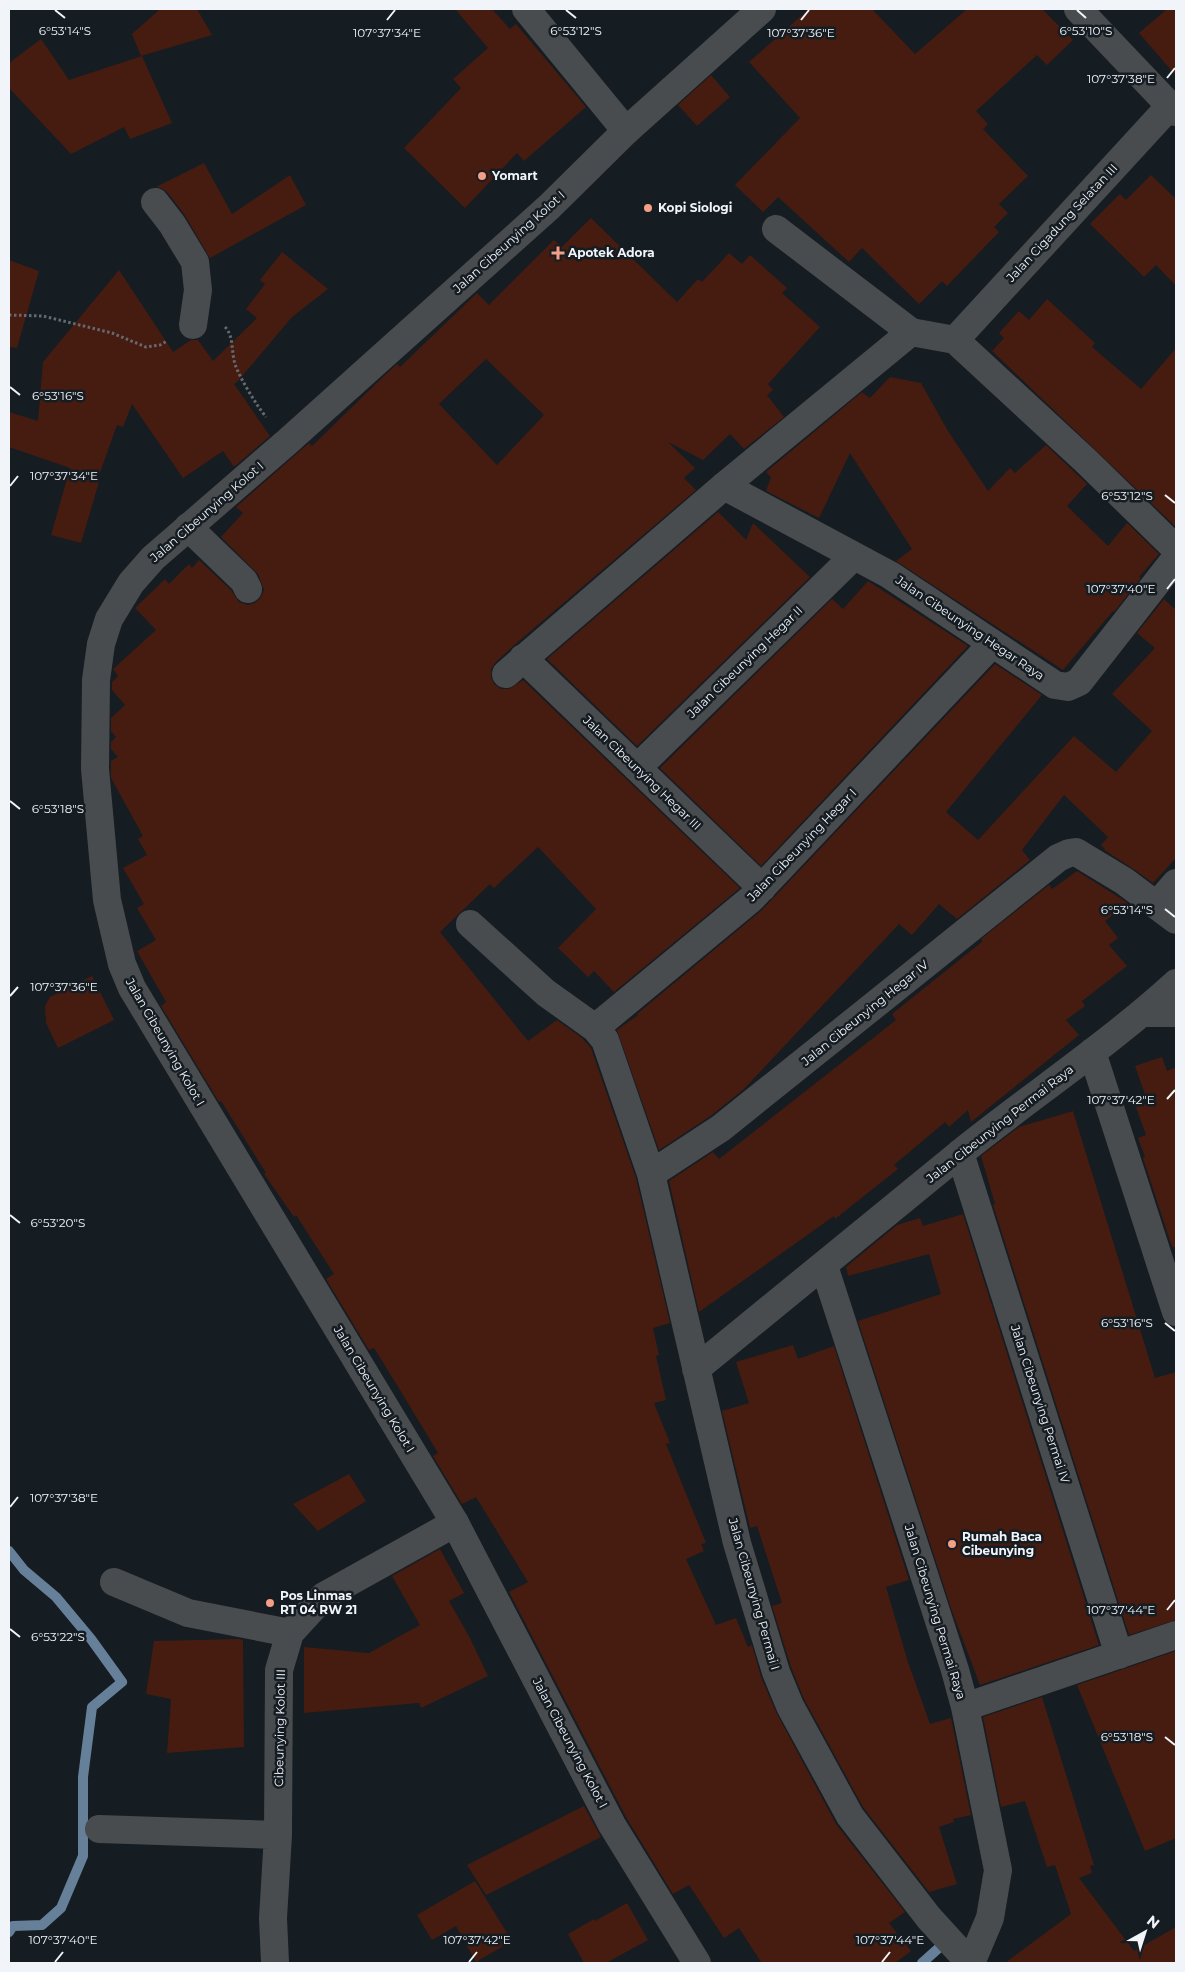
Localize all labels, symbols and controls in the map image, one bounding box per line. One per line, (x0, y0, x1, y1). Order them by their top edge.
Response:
text: 6°53'14"S (39, 23, 91, 38)
text: 6°53'12"S (550, 23, 602, 38)
text: 6°53'10"S (1060, 23, 1112, 38)
text: 107°37'34"E (353, 25, 421, 40)
text: 107°37'36"E (767, 25, 835, 40)
text: 107°37'38"E (1087, 71, 1155, 86)
street label: Jalan Cigadung Selatan III (1002, 160, 1120, 286)
place label: Yomart (491, 168, 539, 183)
marker: Yomart (476, 170, 488, 182)
street label: Jalan Cibeunying Kolot I (449, 188, 568, 296)
place label: Kopi Siologi (658, 200, 732, 215)
marker: Kopi Siologi (642, 202, 654, 214)
place label: Apotek Adora (567, 245, 655, 260)
marker: Apotek Adora (552, 247, 564, 259)
text: 6°53'16"S (32, 388, 84, 403)
street label: Jalan Cibeunying Kolot I (146, 458, 266, 566)
text: 107°37'34"E (30, 468, 98, 483)
text: 6°53'12"S (1101, 488, 1153, 503)
street label: Jalan Cibeunying Hegar Raya (892, 572, 1047, 683)
text: 107°37'40"E (1087, 581, 1155, 596)
street label: Jalan Cibeunying Hegar II (683, 603, 805, 721)
street label: Jalan Cibeunying Hegar III (580, 712, 704, 833)
street label: Jalan Cibeunying Hegar I (743, 785, 859, 905)
text: 6°53'18"S (32, 801, 84, 816)
text: 6°53'14"S (1101, 902, 1153, 917)
street label: Jalan Cibeunying Hegar IV (797, 956, 932, 1069)
street label: Jalan Cibeunying Kolot I (122, 974, 208, 1108)
text: 107°37'36"E (30, 979, 98, 994)
street label: Jalan Cibeunying Permai Raya (922, 1062, 1076, 1186)
text: 107°37'42"E (1087, 1092, 1155, 1107)
text: 6°53'20"S (31, 1215, 85, 1230)
text: 6°53'16"S (1101, 1315, 1153, 1330)
street label: Jalan Cibeunying Kolot I (330, 1322, 418, 1455)
street label: Jalan Cibeunying Permai IV (1007, 1322, 1073, 1485)
text: 107°37'38"E (30, 1490, 98, 1505)
street label: Jalan Cibeunying Permai I (725, 1515, 783, 1671)
street label: Jalan Cibeunying Permai Raya (901, 1522, 969, 1701)
place label: Rumah Baca Cibeunying (962, 1529, 1042, 1558)
marker: Rumah Baca Cibeunying (946, 1538, 958, 1550)
place label: Pos Linmas RT 04 RW 21 (280, 1588, 357, 1617)
marker: Pos Linmas RT 04 RW 21 (264, 1597, 276, 1609)
text: 107°37'44"E (1087, 1602, 1155, 1617)
text: 6°53'22"S (31, 1629, 85, 1644)
street label: Cibeunying Kolot III (271, 1669, 288, 1787)
street label: Jalan Cibeunying Kolot I (529, 1674, 611, 1810)
text: 6°53'18"S (1101, 1729, 1153, 1744)
north arrow (1120, 1907, 1170, 1957)
text: N (1143, 1911, 1163, 1932)
text: 107°37'40"E (29, 1932, 97, 1947)
text: 107°37'42"E (443, 1932, 511, 1947)
text: 107°37'44"E (856, 1932, 924, 1947)

